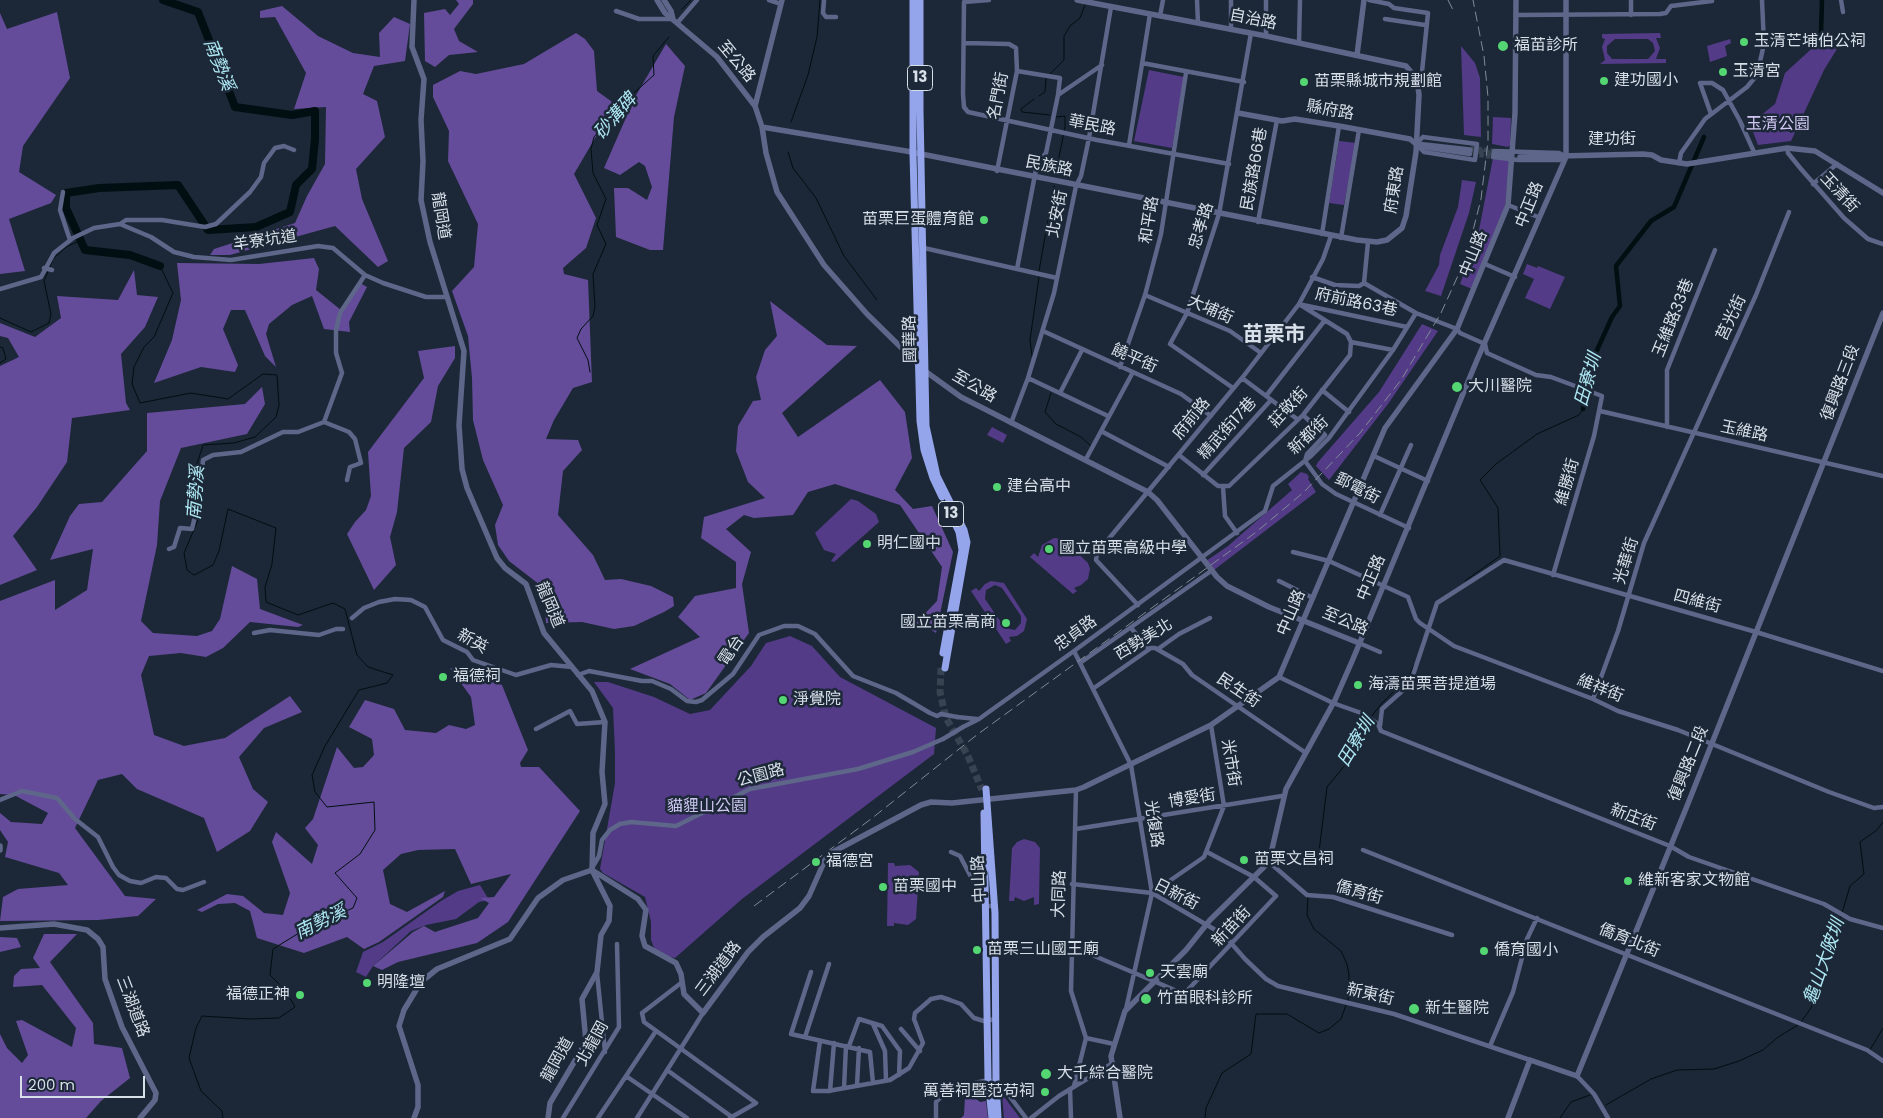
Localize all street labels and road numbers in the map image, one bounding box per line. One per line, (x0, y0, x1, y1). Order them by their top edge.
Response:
street label: 自治路 (1228, 6, 1278, 34)
street label: 至公路 (713, 37, 759, 87)
road number: 13 (908, 66, 932, 90)
street label: 名門街 (985, 71, 1013, 121)
street label: 縣府路 (1305, 97, 1355, 125)
street label: 華民路 (1067, 112, 1117, 140)
street label: 民族路66巷 (1238, 126, 1272, 212)
street label: 建功街 (1588, 130, 1636, 150)
street label: 民族路 (1024, 153, 1074, 181)
street label: 府東路 (1382, 165, 1408, 215)
street label: 玉清街 (1816, 169, 1862, 217)
street label: 中正路 (1512, 179, 1548, 231)
street label: 北安街 (1044, 189, 1072, 239)
street label: 龍岡道 (427, 191, 453, 241)
street label: 和平路 (1137, 195, 1163, 245)
street label: 忠孝路 (1186, 200, 1218, 252)
street label: 羊寮坑道 (232, 227, 298, 255)
street label: 中山路 (1456, 228, 1492, 280)
street label: 玉維路33巷 (1650, 276, 1698, 360)
street label: 府前路63巷 (1313, 285, 1399, 321)
street label: 大埔街 (1184, 291, 1236, 329)
street label: 莒光街 (1713, 292, 1751, 344)
street label: 國華路 (901, 315, 921, 363)
street label: 饒平街 (1108, 340, 1160, 378)
street label: 復興路三段 (1818, 342, 1864, 424)
street label: 至公路 (948, 367, 1000, 407)
street label: 莊敬街 (1266, 384, 1312, 432)
street label: 府前路 (1169, 394, 1215, 444)
street label: 精武街17巷 (1195, 394, 1261, 464)
street label: 新都街 (1285, 413, 1333, 459)
street label: 玉維路 (1719, 418, 1769, 446)
street label: 維勝街 (1552, 456, 1584, 508)
street label: 郵電街 (1331, 470, 1383, 508)
road number: 13 (938, 502, 964, 526)
street label: 光華街 (1611, 535, 1643, 587)
street label: 中正路 (1354, 552, 1390, 604)
street label: 龍岡道 (531, 579, 567, 631)
street label: 中山路 (1274, 587, 1310, 639)
street label: 四維街 (1671, 587, 1723, 617)
street label: 至公路 (1319, 604, 1371, 640)
street label: 忠貞路 (1051, 612, 1101, 656)
street label: 西勢美北 (1112, 615, 1176, 665)
street label: 新英 (453, 626, 491, 658)
street label: 電台 (715, 632, 749, 670)
street label: 民生街 (1213, 670, 1263, 712)
street label: 維祥街 (1574, 671, 1626, 707)
street label: 復興路二段 (1665, 723, 1713, 805)
street label: 米市街 (1217, 738, 1243, 788)
street label: 公園路 (735, 761, 787, 791)
street label: 博愛街 (1167, 786, 1217, 812)
street label: 光復路 (1140, 799, 1166, 849)
street label: 新庄街 (1607, 800, 1659, 836)
street label: 中山路 (969, 855, 991, 903)
street label: 大同路 (1050, 870, 1070, 918)
street label: 日新街 (1150, 876, 1202, 914)
street label: 僑育街 (1333, 877, 1385, 909)
street label: 新苗街 (1209, 903, 1255, 951)
street label: 僑育北街 (1596, 920, 1662, 962)
street label: 三湖道路 (692, 938, 746, 1000)
street label: 三湖道路 (112, 974, 152, 1040)
street label: 新東街 (1344, 980, 1396, 1010)
street label: 北龍岡 (573, 1018, 613, 1070)
street label: 龍岡道 (538, 1034, 578, 1086)

